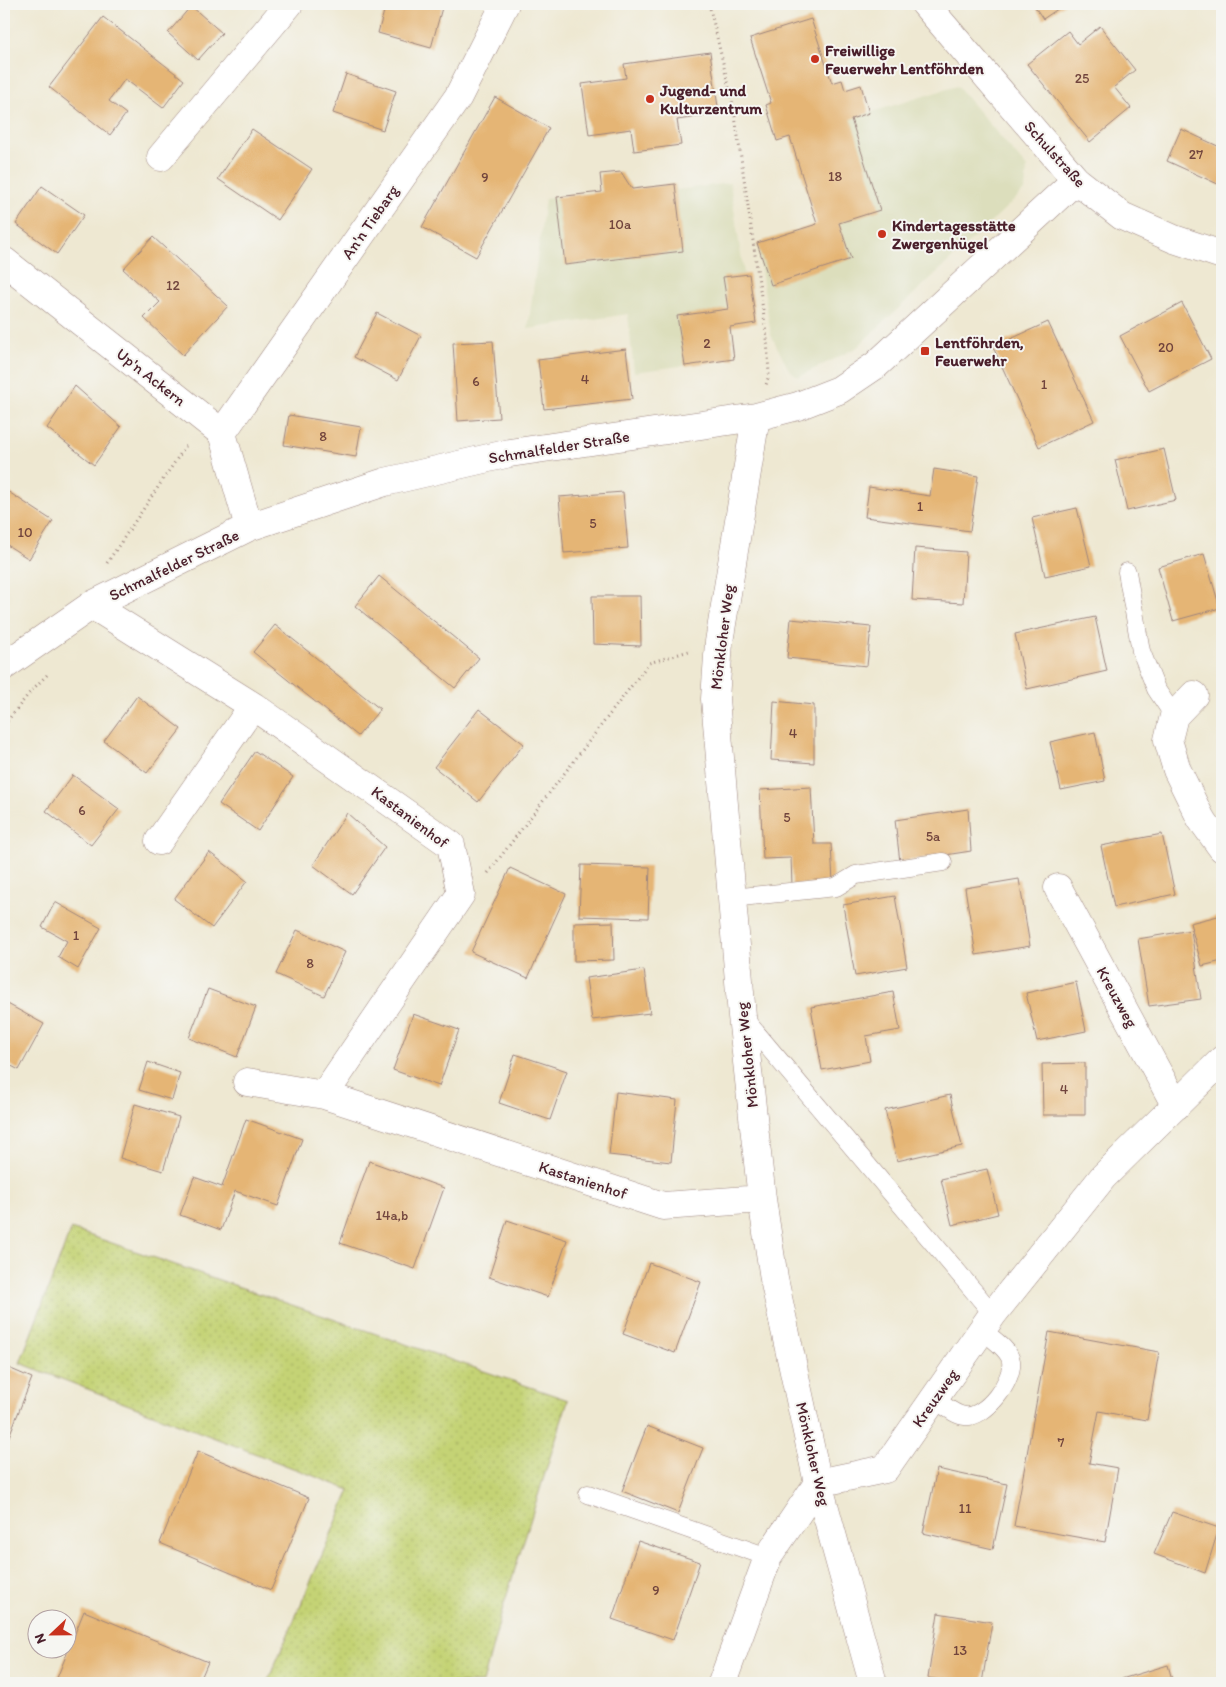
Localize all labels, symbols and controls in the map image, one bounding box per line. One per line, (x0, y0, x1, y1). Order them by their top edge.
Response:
place label: Freiwillige Feuerwehr Lentföhrden (825, 41, 984, 78)
marker: Freiwillige Feuerwehr Lentföhrden (809, 53, 821, 65)
house number: 25 (1075, 70, 1089, 87)
place label: Jugend- und Kulturzentrum (659, 81, 762, 118)
marker: Jugend- und Kulturzentrum (644, 93, 656, 105)
street label: Schulstraße (1020, 117, 1090, 191)
house number: 27 (1189, 146, 1203, 163)
house number: 18 (828, 168, 842, 185)
house number: 9 (481, 169, 489, 186)
street label: An'n Tiebarg (337, 181, 403, 263)
house number: 10a (609, 216, 632, 233)
place label: Kindertagesstätte Zwergenhügel (892, 216, 1016, 254)
marker: Kindertagesstätte Zwergenhügel (876, 228, 888, 240)
house number: 12 (166, 277, 181, 294)
place label: Lentföhrden, Feuerwehr (935, 333, 1024, 370)
house number: 2 (703, 335, 711, 352)
house number: 20 (1158, 339, 1174, 356)
street label: Up'n Ackern (113, 344, 189, 410)
marker: Lentföhrden, Feuerwehr (919, 345, 931, 357)
house number: 4 (581, 371, 590, 388)
house number: 6 (472, 373, 480, 390)
house number: 1 (1041, 376, 1048, 393)
street label: Schmalfelder Straße (487, 426, 631, 468)
house number: 8 (319, 428, 327, 445)
house number: 1 (917, 498, 924, 515)
house number: 5 (589, 515, 597, 532)
house number: 10 (17, 524, 33, 541)
street label: Schmalfelder Straße (106, 525, 242, 605)
street label: Mönkloher Weg (706, 582, 738, 691)
house number: 4 (789, 725, 798, 742)
street label: Kastanienhof (368, 782, 453, 853)
house number: 6 (78, 802, 86, 819)
house number: 5 (783, 809, 791, 826)
house number: 5a (926, 828, 941, 845)
house number: 1 (73, 927, 80, 944)
house number: 8 (306, 955, 314, 972)
street label: Kreuzweg (1092, 963, 1142, 1032)
street label: Mönkloher Weg (732, 1000, 762, 1109)
house number: 4 (1060, 1081, 1069, 1098)
street label: Kastanienhof (536, 1157, 630, 1203)
house number: 14a,b (376, 1207, 408, 1224)
street label: Kreuzweg (908, 1365, 962, 1431)
street label: Mönkloher Weg (792, 1400, 834, 1509)
house number: 7 (1058, 1434, 1065, 1451)
house number: 11 (959, 1500, 972, 1517)
house number: 9 (652, 1582, 660, 1599)
north arrow (28, 1610, 78, 1660)
text: N (31, 1631, 50, 1646)
house number: 13 (953, 1642, 967, 1659)

